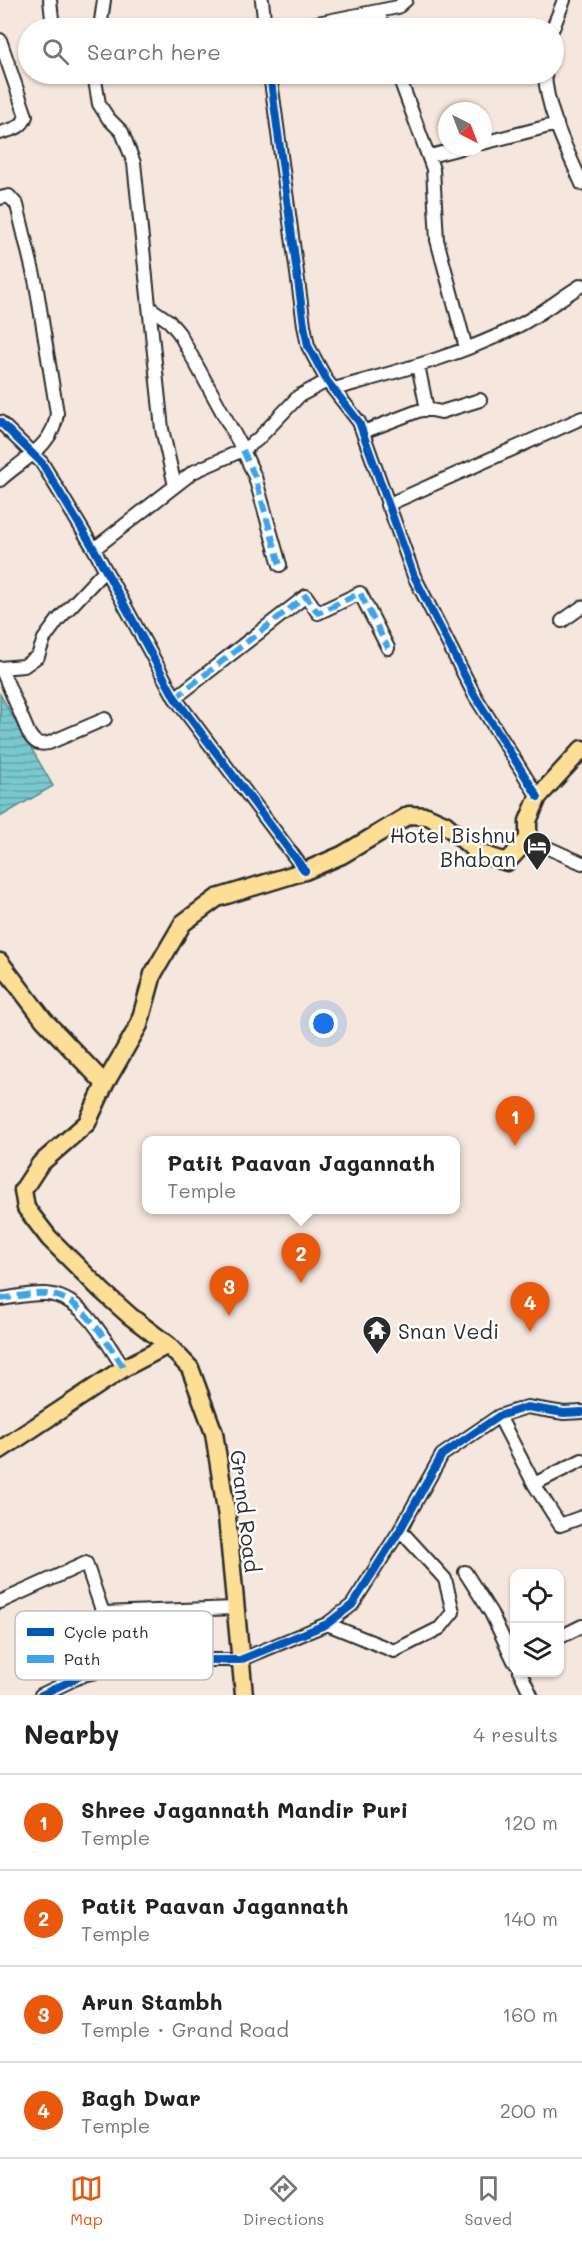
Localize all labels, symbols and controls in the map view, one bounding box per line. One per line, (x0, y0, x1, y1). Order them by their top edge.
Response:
search box (18, 18, 564, 84)
icon: search (39, 35, 72, 68)
text: Search here (87, 37, 221, 66)
north arrow (438, 102, 492, 156)
place label: Hotel Bishnu Bhaban (390, 821, 516, 872)
hotel icon: Hotel Bishnu Bhaban (521, 830, 553, 872)
your location (309, 1009, 338, 1038)
pin: 1 (496, 1096, 534, 1146)
popup (142, 1136, 460, 1214)
text: Patit Paavan Jagannath (167, 1148, 435, 1177)
text: Temple (167, 1177, 237, 1203)
pin: 2 (282, 1234, 320, 1283)
pin: 3 (210, 1266, 248, 1316)
pin: 4 (510, 1282, 550, 1332)
temple icon: Snan Vedi (361, 1314, 393, 1356)
place label: Snan Vedi (398, 1317, 499, 1344)
street label: Grand Road (225, 1448, 267, 1574)
map controls (510, 1569, 564, 1677)
button: locate (510, 1569, 564, 1623)
legend (15, 1611, 213, 1680)
text: Cycle path (64, 1621, 148, 1642)
button: layers (510, 1623, 564, 1677)
text: Path (64, 1648, 100, 1669)
text: Nearby (24, 1717, 119, 1751)
text: 4 results (473, 1721, 558, 1747)
text: Shree Jagannath Mandir Puri (81, 1795, 408, 1824)
text: 1 (39, 1809, 48, 1835)
text: 120 m (503, 1809, 558, 1835)
text: Temple (81, 1824, 150, 1850)
text: Patit Paavan Jagannath (81, 1891, 348, 1920)
text: 2 (38, 1905, 49, 1931)
text: 140 m (503, 1905, 558, 1931)
text: Temple (81, 1920, 150, 1946)
text: Arun Stambh (81, 1987, 222, 2016)
text: 3 (38, 2001, 50, 2027)
text: 160 m (502, 2001, 558, 2027)
text: Temple · Grand Road (81, 2016, 289, 2042)
text: Bagh Dwar (81, 2083, 201, 2112)
text: 4 (37, 2097, 50, 2123)
text: 200 m (500, 2097, 558, 2123)
text: Temple (81, 2112, 150, 2138)
tab: Map (70, 2172, 103, 2229)
tab: Directions (243, 2172, 324, 2229)
tab: Saved (464, 2172, 512, 2229)

